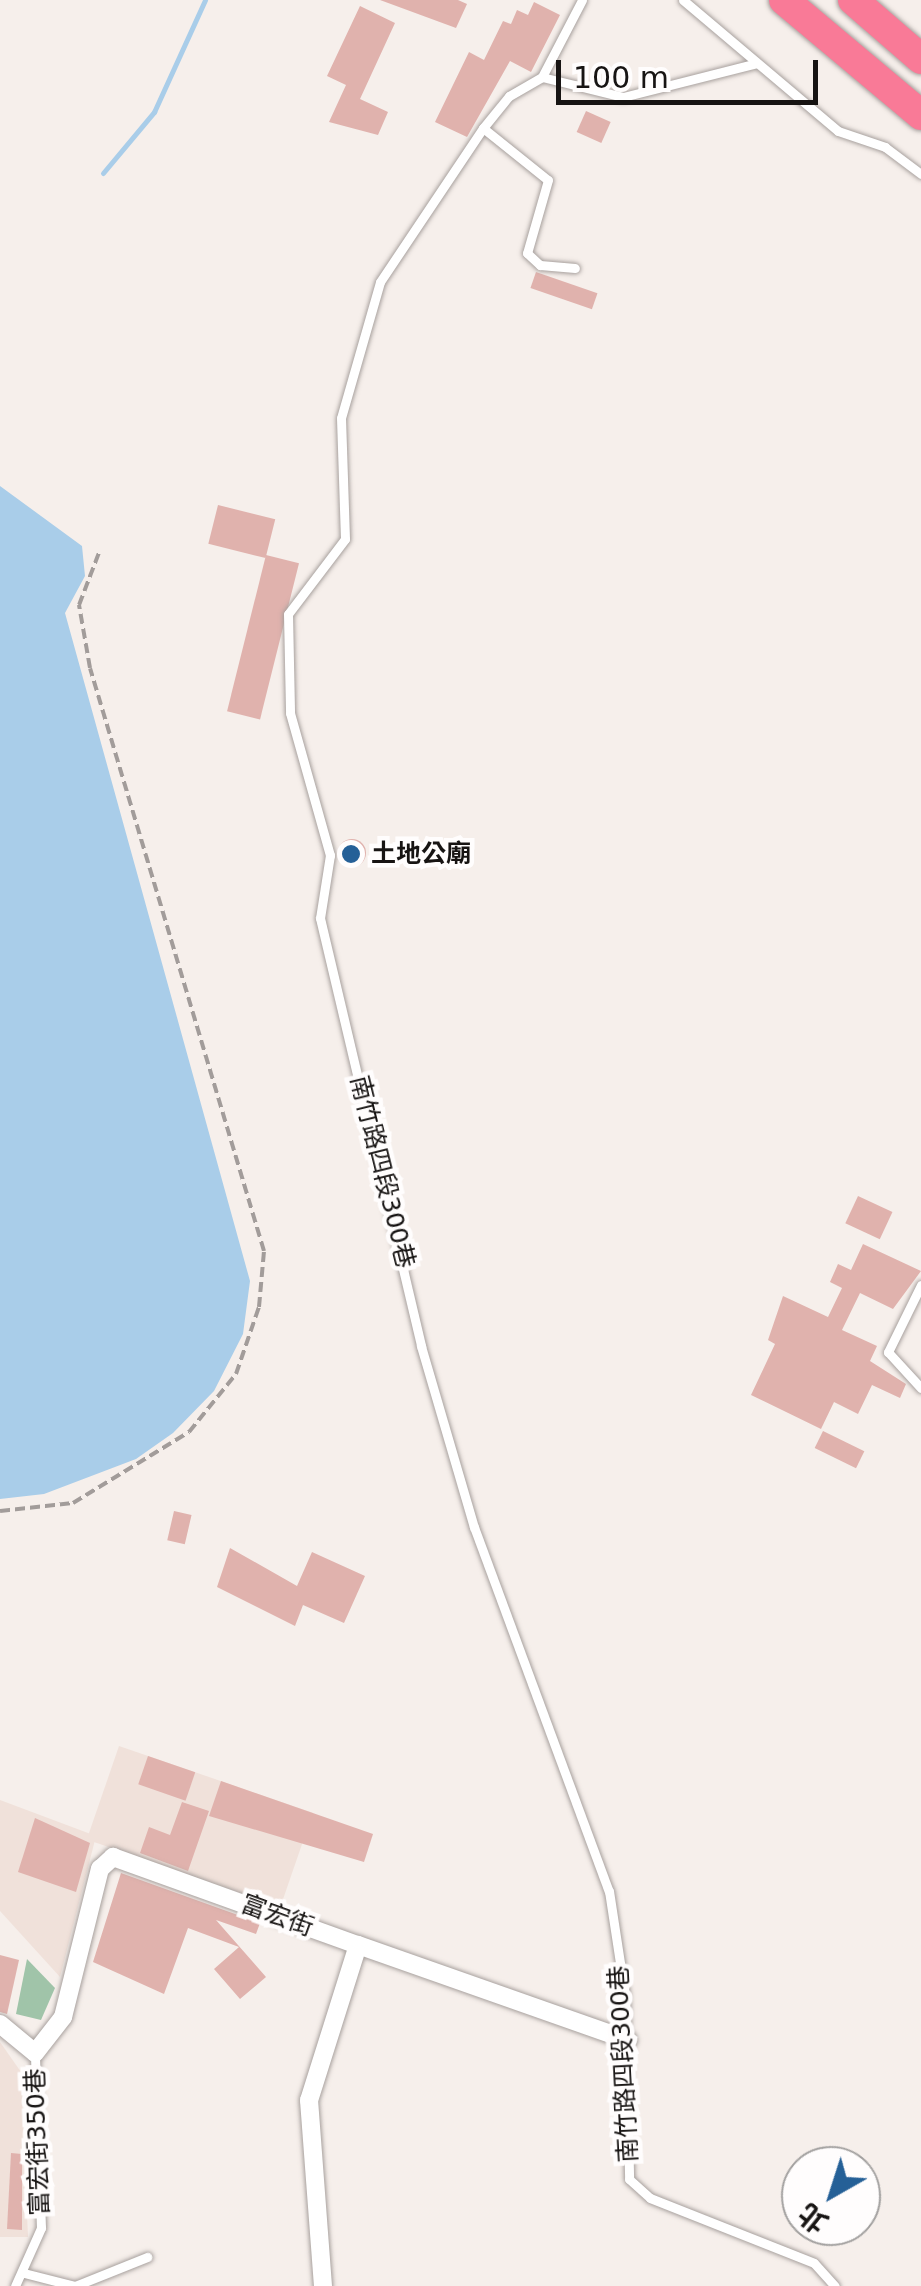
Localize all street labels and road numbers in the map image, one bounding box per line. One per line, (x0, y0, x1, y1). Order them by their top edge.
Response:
street label: 南竹路四段300巷 (344, 1072, 420, 1272)
street label: 富宏街 (237, 1889, 317, 1943)
street label: 南竹路四段300巷 (604, 1964, 644, 2164)
street label: 富宏街350巷 (20, 2068, 56, 2216)

